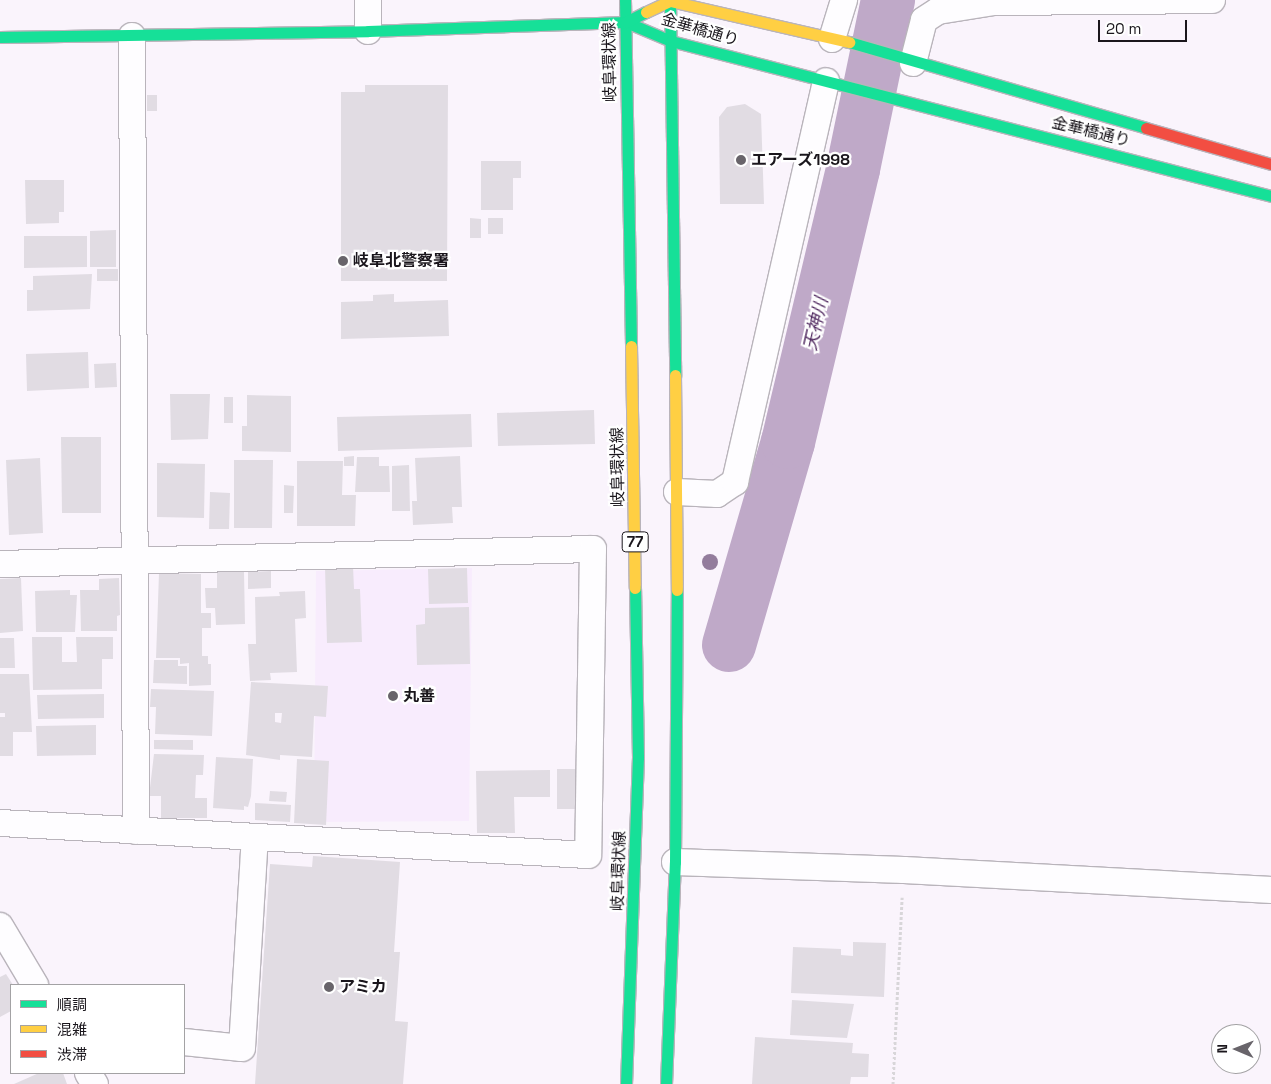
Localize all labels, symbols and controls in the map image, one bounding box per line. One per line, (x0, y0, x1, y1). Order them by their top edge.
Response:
street label: 金華橋通り (659, 10, 741, 50)
scale bar (1101, 10, 1190, 42)
text: 20 m (1106, 19, 1141, 38)
street label: 岐阜環状線 (600, 22, 620, 102)
street label: 金華橋通り (1050, 113, 1132, 151)
place label: エアーズ1998 (751, 150, 851, 170)
marker: エアーズ1998 (735, 154, 747, 166)
place label: 岐阜北警察署 (353, 251, 449, 271)
marker: 岐阜北警察署 (337, 255, 349, 267)
water label: 天神川 (799, 295, 833, 353)
street label: 岐阜環状線 (608, 427, 628, 507)
road number: 77 (621, 530, 649, 554)
place label: 丸善 (403, 686, 435, 706)
marker: 丸善 (387, 690, 399, 702)
street label: 岐阜環状線 (608, 831, 630, 911)
place label: アミカ (339, 977, 387, 997)
marker: アミカ (323, 981, 335, 993)
legend (10, 984, 185, 1074)
text: 順調 (57, 995, 87, 1014)
text: 混雑 (57, 1020, 87, 1039)
north arrow (1211, 1024, 1261, 1074)
text: N (1213, 1044, 1231, 1054)
text: 渋滞 (57, 1045, 87, 1064)

